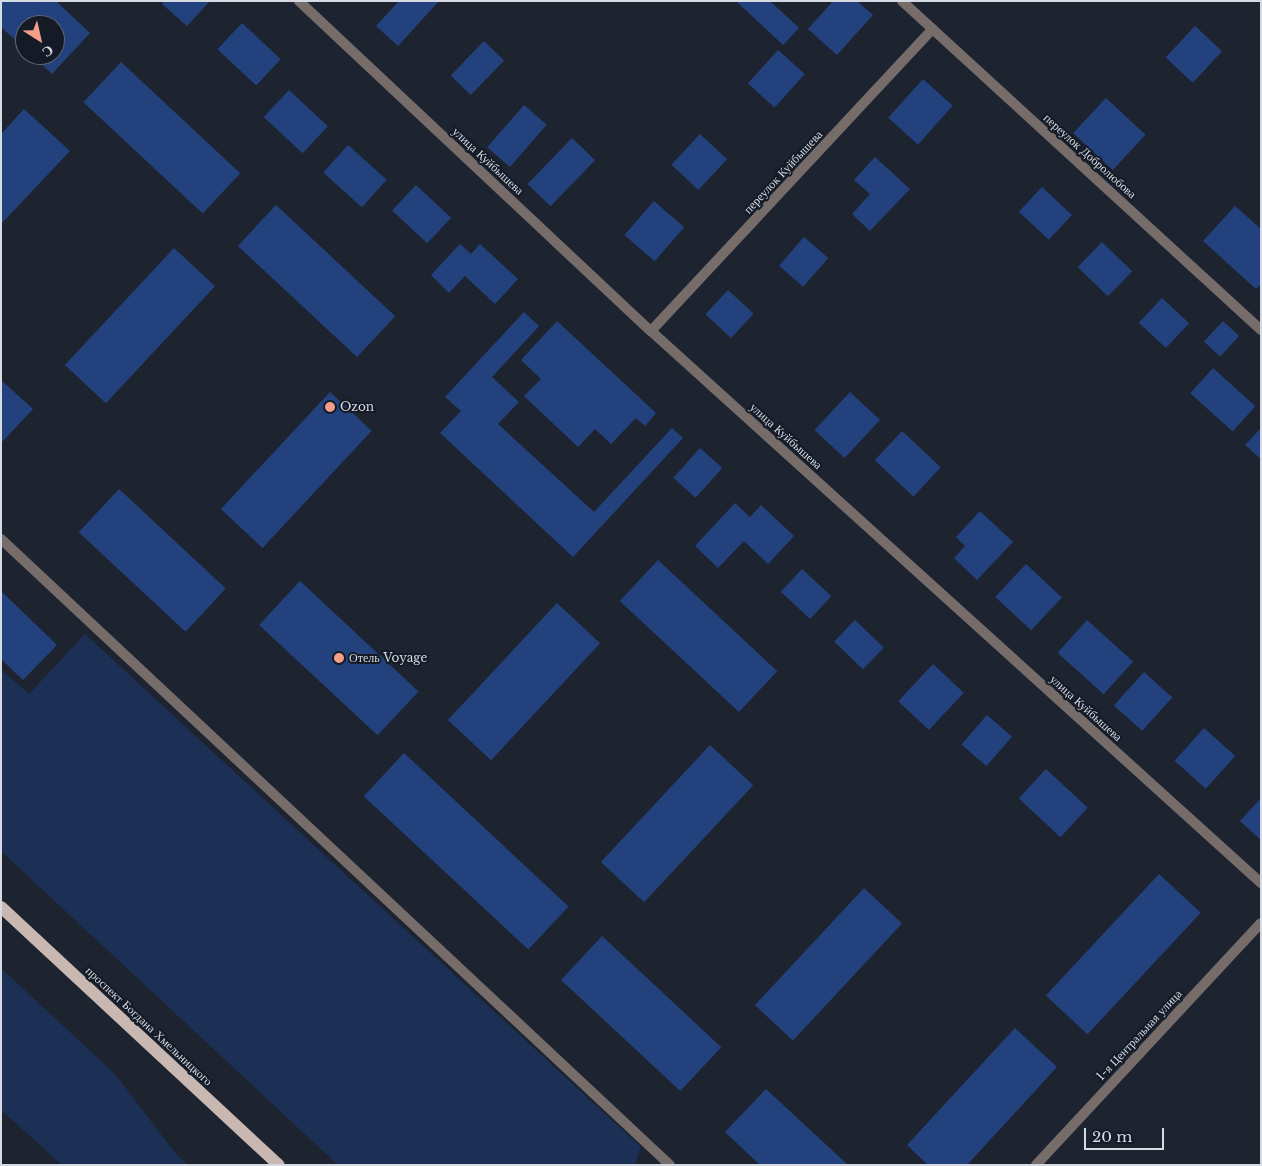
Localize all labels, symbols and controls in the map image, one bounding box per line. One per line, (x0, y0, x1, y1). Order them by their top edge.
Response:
north arrow (15, 15, 65, 65)
text: С (39, 41, 57, 62)
street label: переулок Добролюбова (1041, 111, 1139, 201)
street label: улица Куйбышева (449, 124, 527, 198)
street label: переулок Куйбышева (741, 127, 825, 217)
place label: Ozon (340, 400, 374, 414)
street label: улица Куйбышева (747, 400, 825, 472)
marker: Ozon (324, 401, 336, 413)
place label: Отель Voyage (349, 651, 427, 665)
marker: Отель Voyage (333, 652, 345, 664)
street label: улица Куйбышева (1047, 672, 1125, 744)
street label: проспект Богдана Хмельницкого (83, 963, 215, 1089)
street label: 1-я Центральная улица (1093, 987, 1185, 1083)
scale bar (1087, 1118, 1167, 1150)
text: 20 m (1092, 1127, 1132, 1146)

